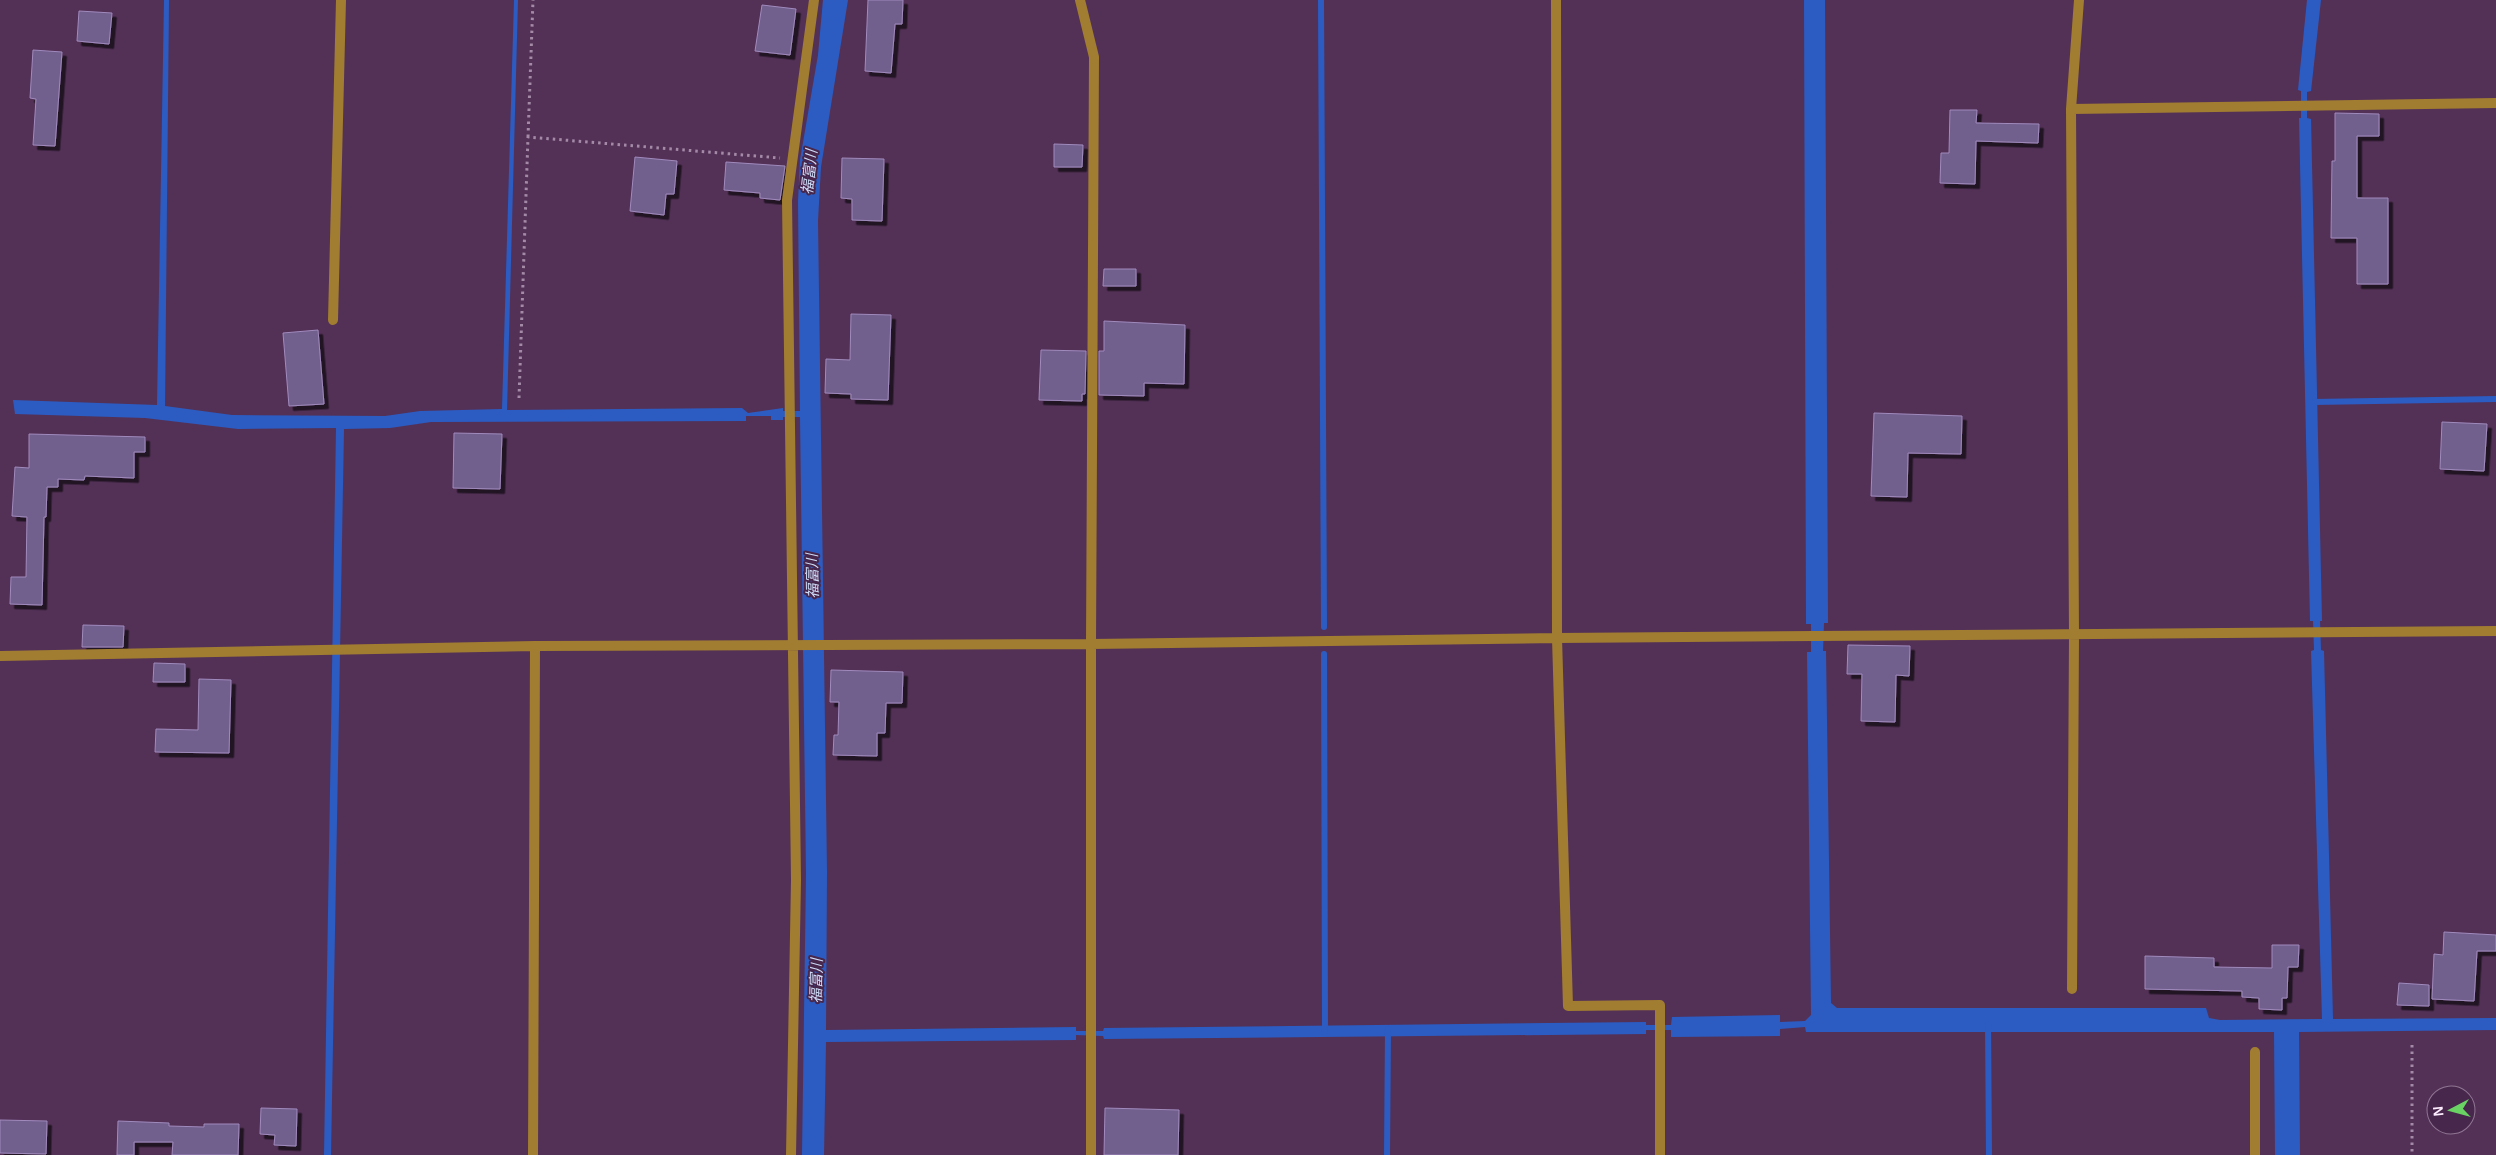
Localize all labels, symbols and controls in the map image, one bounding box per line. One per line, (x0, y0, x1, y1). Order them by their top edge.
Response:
water label: 福富川 (798, 147, 820, 195)
water label: 福富川 (803, 551, 821, 599)
water label: 福富川 (807, 956, 825, 1004)
north arrow (2426, 1085, 2476, 1135)
text: N (2430, 1105, 2447, 1117)

